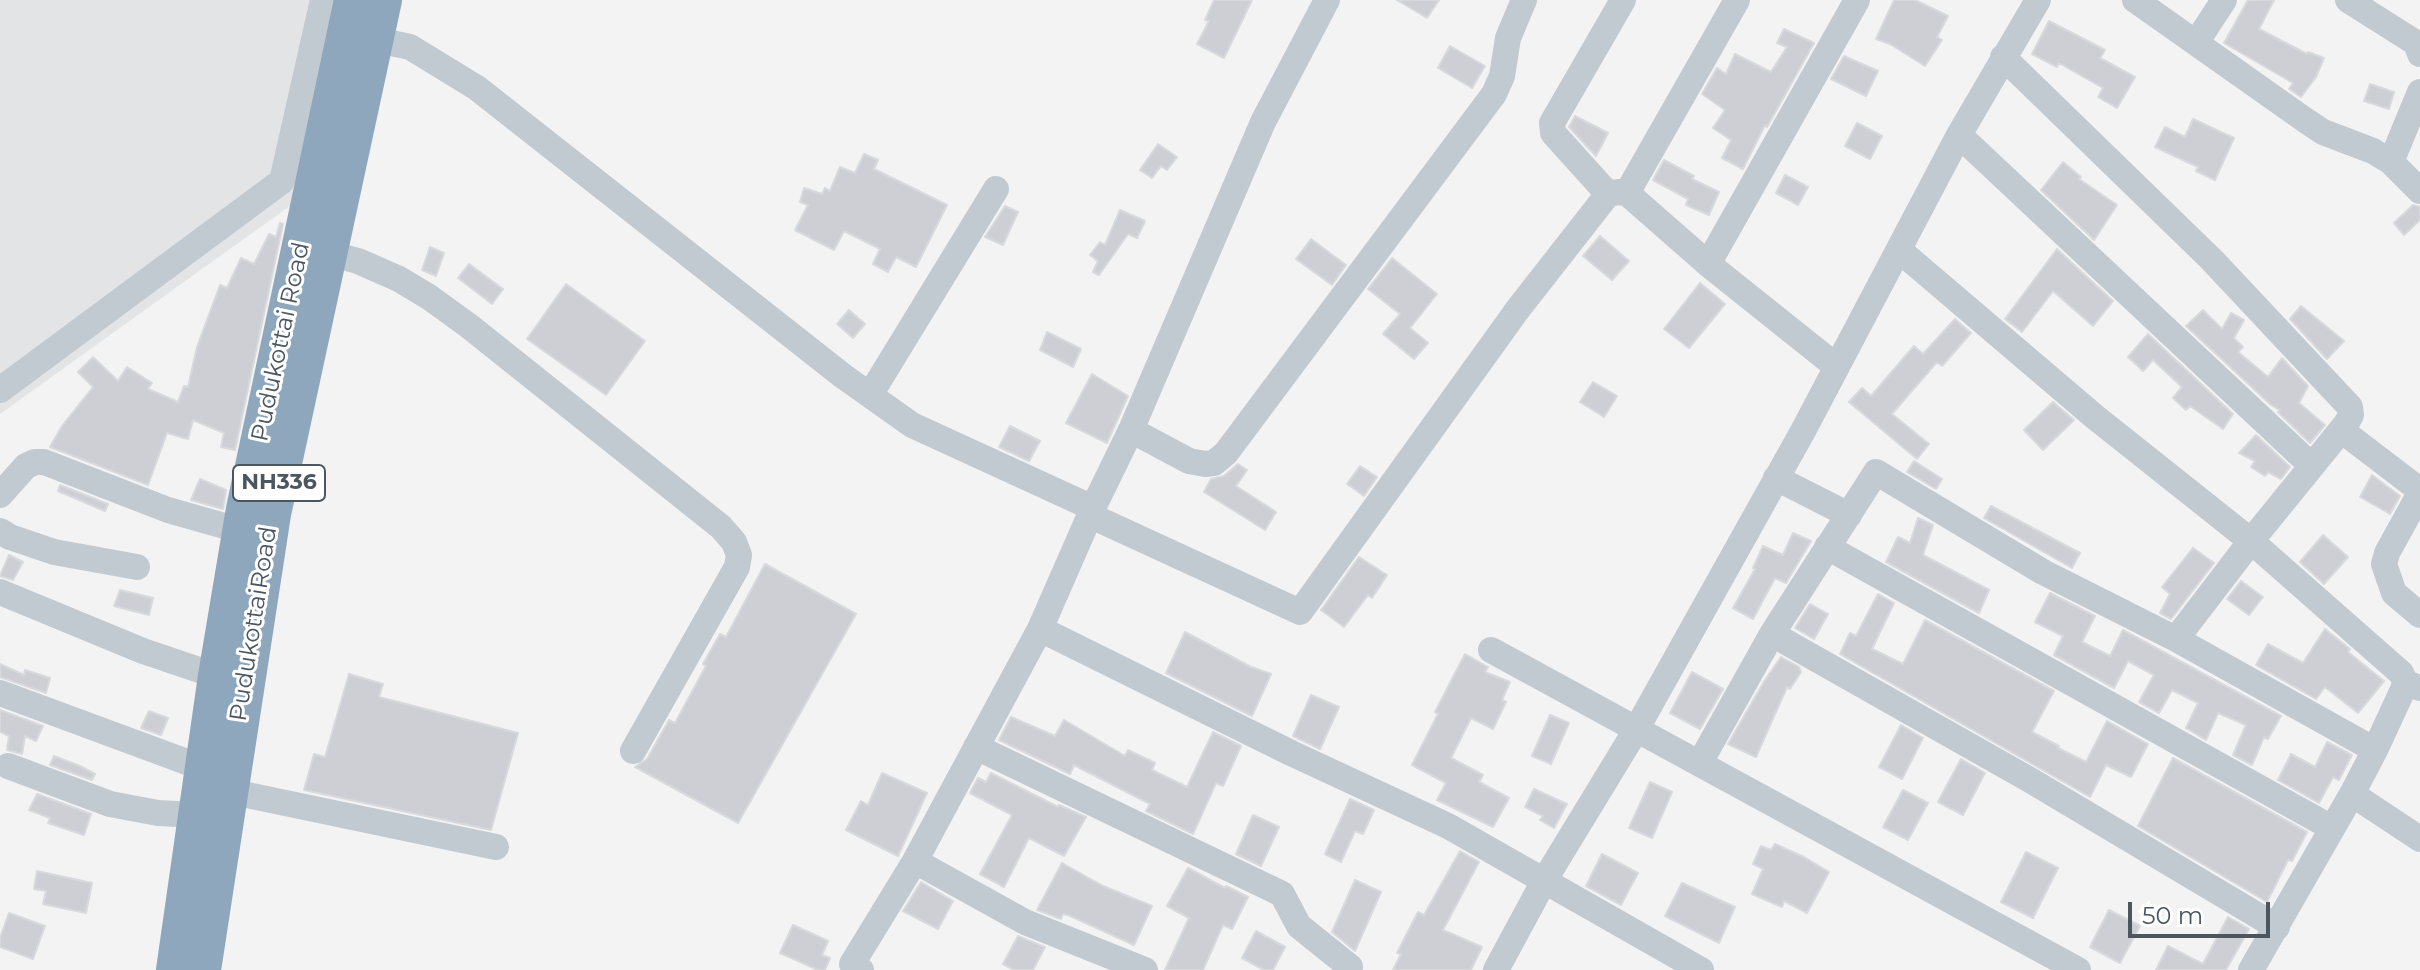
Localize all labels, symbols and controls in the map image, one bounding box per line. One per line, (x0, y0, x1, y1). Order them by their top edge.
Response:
street label: Pudukottai Road (246, 240, 316, 444)
road number: NH336 (233, 465, 325, 501)
street label: PudukottaiRoad (224, 525, 284, 723)
scale bar (2132, 886, 2274, 936)
text: 50 m (2142, 901, 2203, 930)

